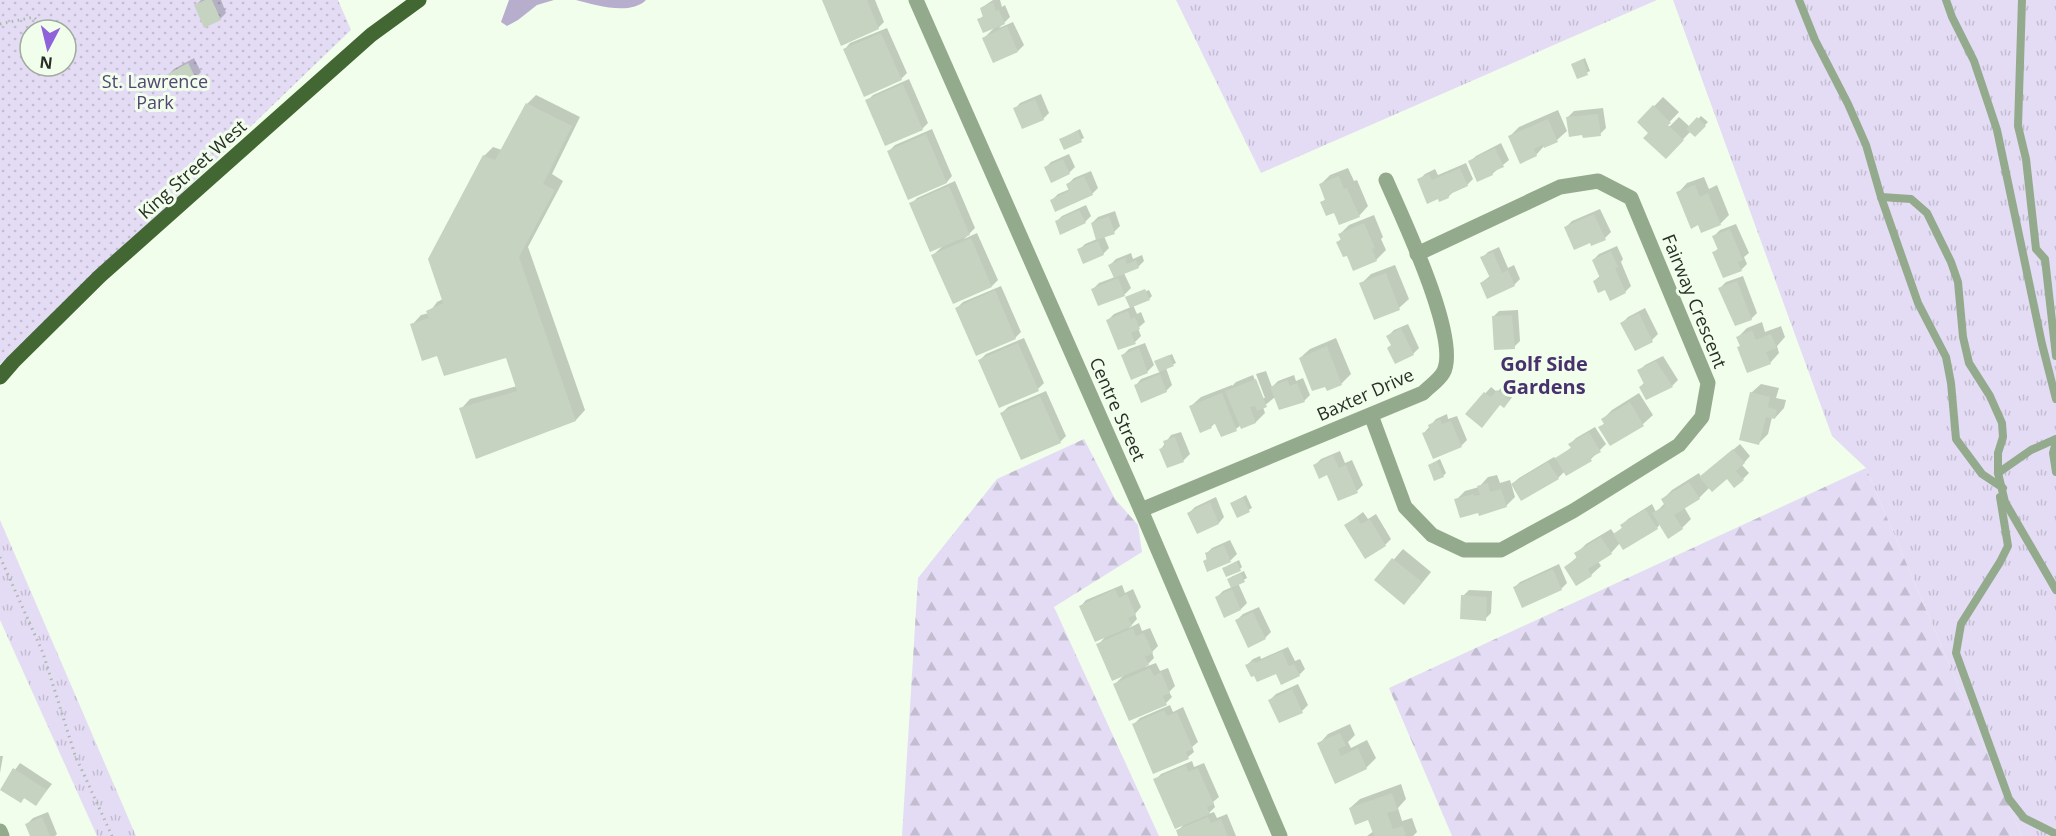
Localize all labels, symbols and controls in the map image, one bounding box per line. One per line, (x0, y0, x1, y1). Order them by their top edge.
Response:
north arrow (18, 18, 78, 78)
text: N (38, 51, 54, 75)
park label: St. Lawrence Park (102, 69, 208, 114)
street label: King Street West (133, 114, 251, 224)
street label: Fairway Crescent (1657, 230, 1733, 372)
district label: Golf Side Gardens (1500, 350, 1588, 400)
street label: Centre Street (1084, 353, 1152, 465)
street label: Baxter Drive (1313, 362, 1417, 426)

